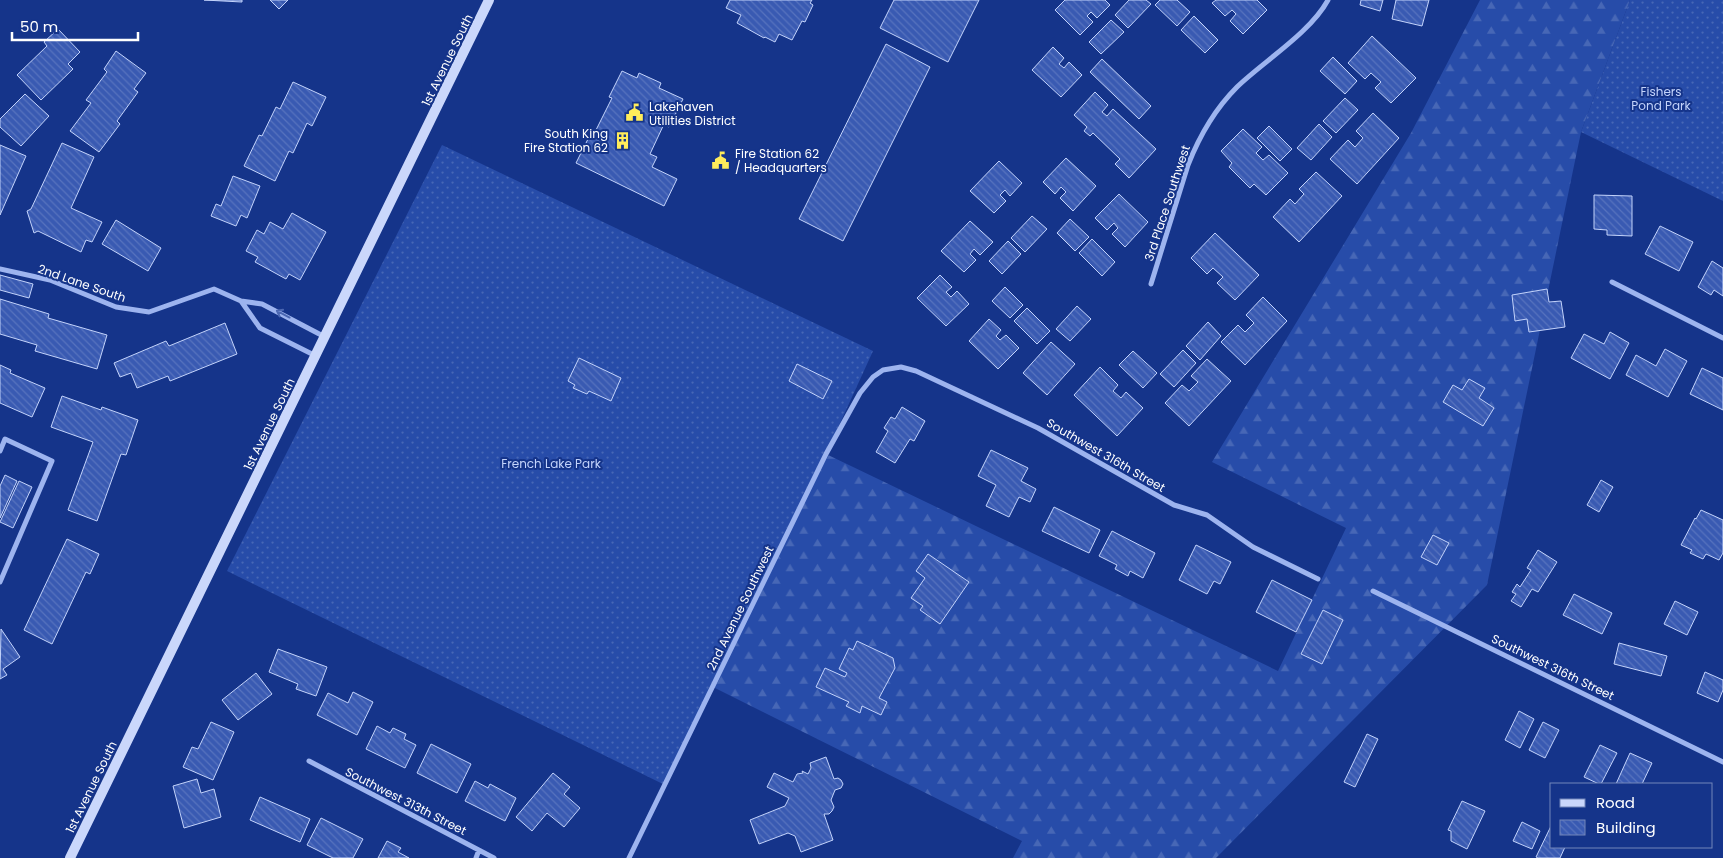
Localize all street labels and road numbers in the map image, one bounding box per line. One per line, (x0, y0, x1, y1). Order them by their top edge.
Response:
street label: 1st Avenue South (417, 11, 477, 109)
street label: 3rd Place Southwest (1140, 143, 1194, 263)
street label: 2nd Lane South (36, 260, 128, 306)
street label: 1st Avenue South (239, 375, 299, 473)
street label: Southwest 316th Street (1044, 414, 1168, 496)
street label: 2nd Avenue Southwest (702, 543, 778, 673)
street label: Southwest 316th Street (1489, 630, 1617, 704)
street label: 1st Avenue South (61, 738, 121, 836)
street label: Southwest 313th Street (342, 763, 470, 839)

